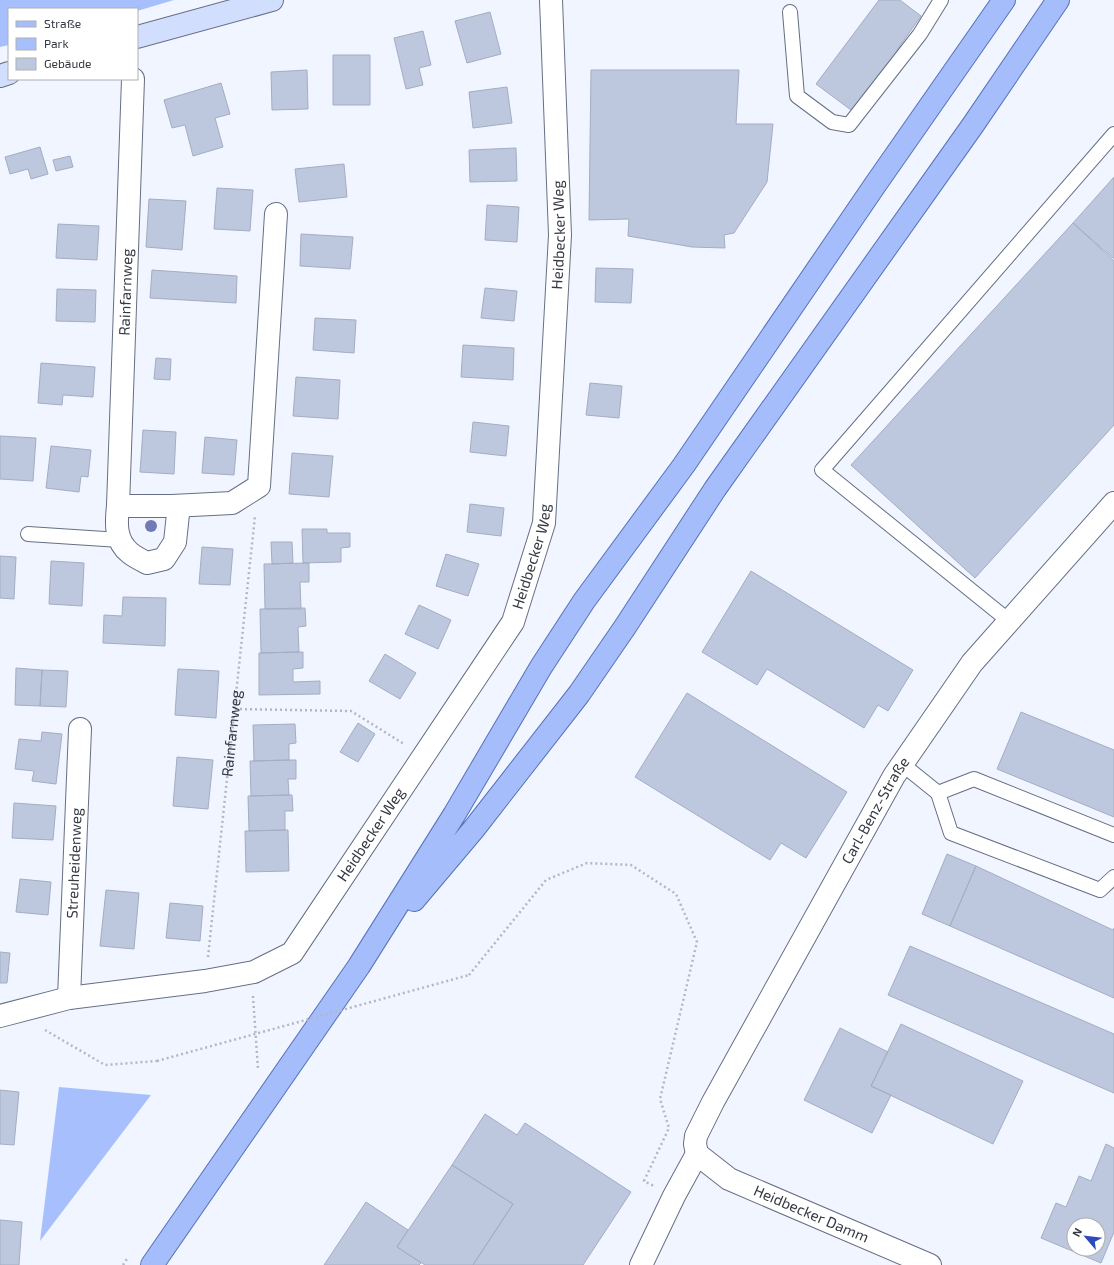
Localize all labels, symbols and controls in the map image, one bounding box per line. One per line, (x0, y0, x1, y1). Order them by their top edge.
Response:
legend (8, 8, 138, 80)
text: Straße (44, 16, 81, 30)
text: Park (44, 36, 69, 50)
text: Gebäude (44, 56, 92, 70)
street label: Heidbecker Weg (547, 179, 568, 290)
street label: Rainfarnweg (114, 247, 136, 336)
street label: Heidbecker Weg (508, 503, 553, 611)
street label: Rainfarnweg (217, 688, 244, 778)
street label: Carl-Benz-Straße (837, 753, 913, 867)
street label: Heidbecker Weg (332, 783, 408, 884)
street label: Streuheidenweg (62, 807, 85, 919)
street label: Heidbecker Damm (751, 1181, 872, 1246)
north arrow (1066, 1217, 1106, 1257)
text: N (1069, 1225, 1084, 1239)

